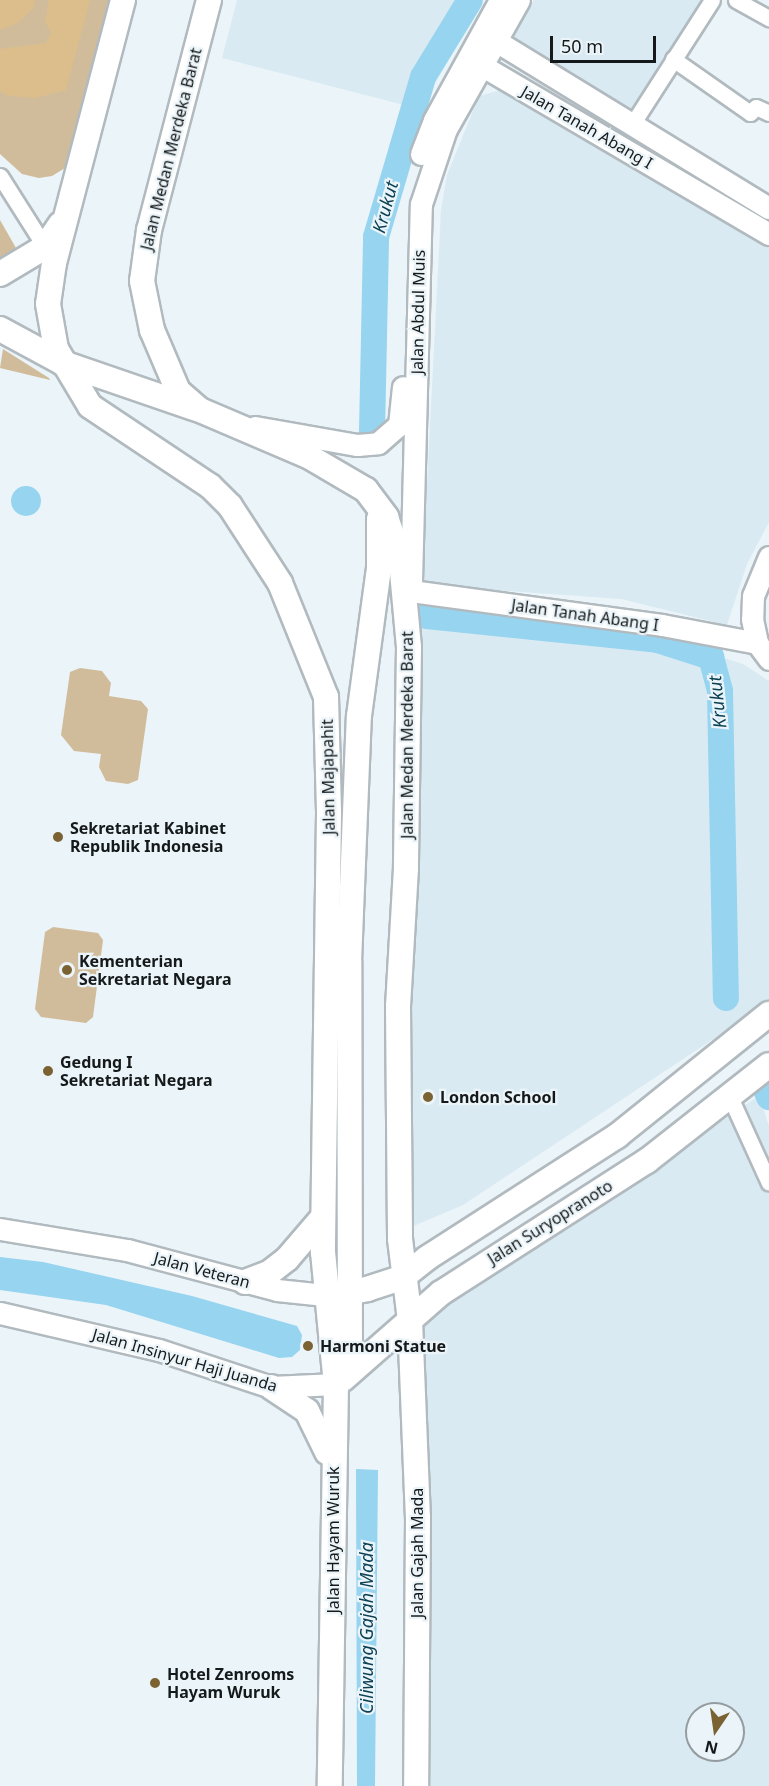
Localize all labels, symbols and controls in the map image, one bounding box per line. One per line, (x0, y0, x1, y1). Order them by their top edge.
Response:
scale bar (553, 24, 660, 62)
text: 50 m (561, 34, 603, 58)
street label: Jalan Medan Merdeka Barat (137, 46, 205, 252)
street label: Jalan Tanah Abang I (518, 82, 656, 172)
water label: Krukut (368, 179, 402, 235)
street label: Jalan Abdul Muis (407, 249, 429, 375)
street label: Jalan Tanah Abang I (510, 595, 660, 635)
street label: Jalan Medan Merdeka Barat (397, 631, 417, 839)
water label: Krukut (703, 675, 731, 729)
street label: Jalan Majapahit (317, 719, 339, 835)
place label: Sekretariat Kabinet Republik Indonesia (70, 818, 226, 856)
marker: Sekretariat Kabinet Republik Indonesia (51, 830, 65, 844)
place label: Kementerian Sekretariat Negara (79, 951, 231, 989)
marker: Kementerian Sekretariat Negara (60, 963, 74, 977)
place label: Gedung I Sekretariat Negara (60, 1052, 212, 1090)
marker: Gedung I Sekretariat Negara (41, 1064, 55, 1078)
place label: London School (440, 1087, 556, 1107)
marker: London School (421, 1090, 435, 1104)
street label: Jalan Suryopranoto (484, 1176, 616, 1268)
street label: Jalan Veteran (152, 1248, 252, 1292)
street label: Jalan Insinyur Haji Juanda (90, 1324, 280, 1396)
place label: Harmoni Statue (320, 1336, 446, 1356)
marker: Harmoni Statue (301, 1339, 315, 1353)
street label: Jalan Hayam Wuruk (323, 1466, 343, 1614)
street label: Jalan Gajah Mada (407, 1488, 427, 1618)
water label: Ciliwung Gajah Mada (355, 1542, 377, 1714)
place label: Hotel Zenrooms Hayam Wuruk (167, 1664, 294, 1702)
marker: Hotel Zenrooms Hayam Wuruk (148, 1676, 162, 1690)
north arrow (685, 1702, 745, 1762)
text: N (703, 1735, 720, 1760)

